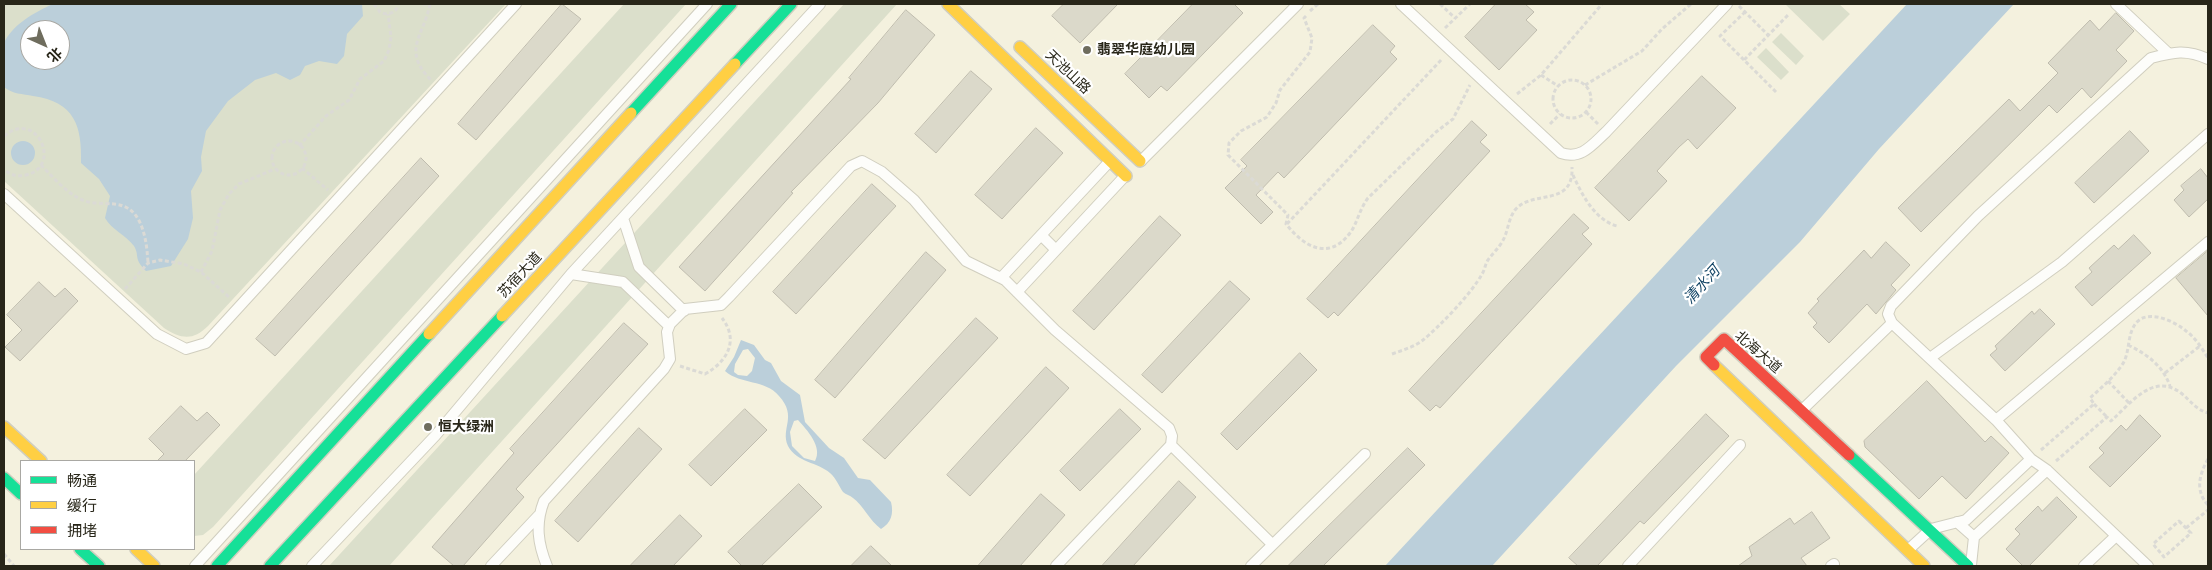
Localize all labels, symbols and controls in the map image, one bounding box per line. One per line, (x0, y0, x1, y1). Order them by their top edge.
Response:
north arrow (20, 20, 70, 70)
place label: 翡翠华庭幼儿园 (1097, 42, 1195, 58)
text: 北 (44, 44, 65, 66)
marker: 翡翠华庭幼儿园 (1081, 44, 1093, 56)
street label: 天池山路 (1042, 47, 1094, 97)
street label: 苏宿大道 (495, 249, 545, 301)
water label: 清水河 (1680, 262, 1724, 308)
street label: 北海大道 (1731, 327, 1785, 377)
place label: 恒大绿洲 (438, 419, 494, 435)
marker: 恒大绿洲 (422, 421, 434, 433)
legend (20, 460, 195, 550)
text: 畅通 (67, 472, 97, 489)
text: 缓行 (67, 497, 97, 514)
text: 拥堵 (67, 522, 97, 539)

